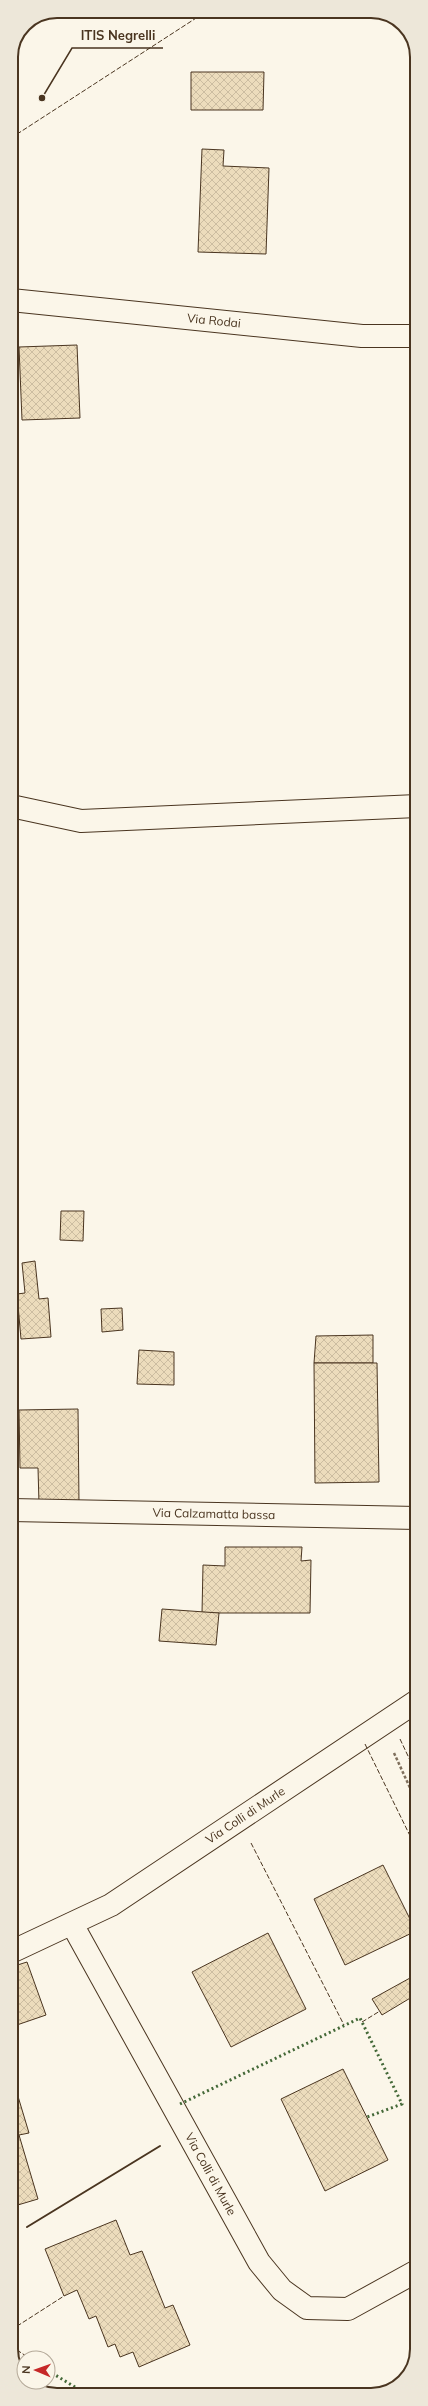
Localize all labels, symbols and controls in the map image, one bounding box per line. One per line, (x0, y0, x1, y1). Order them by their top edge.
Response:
callout: ITIS Negrelli (72, 23, 163, 48)
text: ITIS Negrelli (81, 27, 155, 43)
street label: Via Rodai (186, 310, 242, 331)
street label: Via Calzamatta bassa (152, 1505, 276, 1522)
street label: Via Colli di Murle (203, 1783, 288, 1847)
street label: Via Colli di Murle (182, 2130, 240, 2218)
north arrow (16, 2350, 56, 2390)
text: N (19, 2365, 33, 2374)

